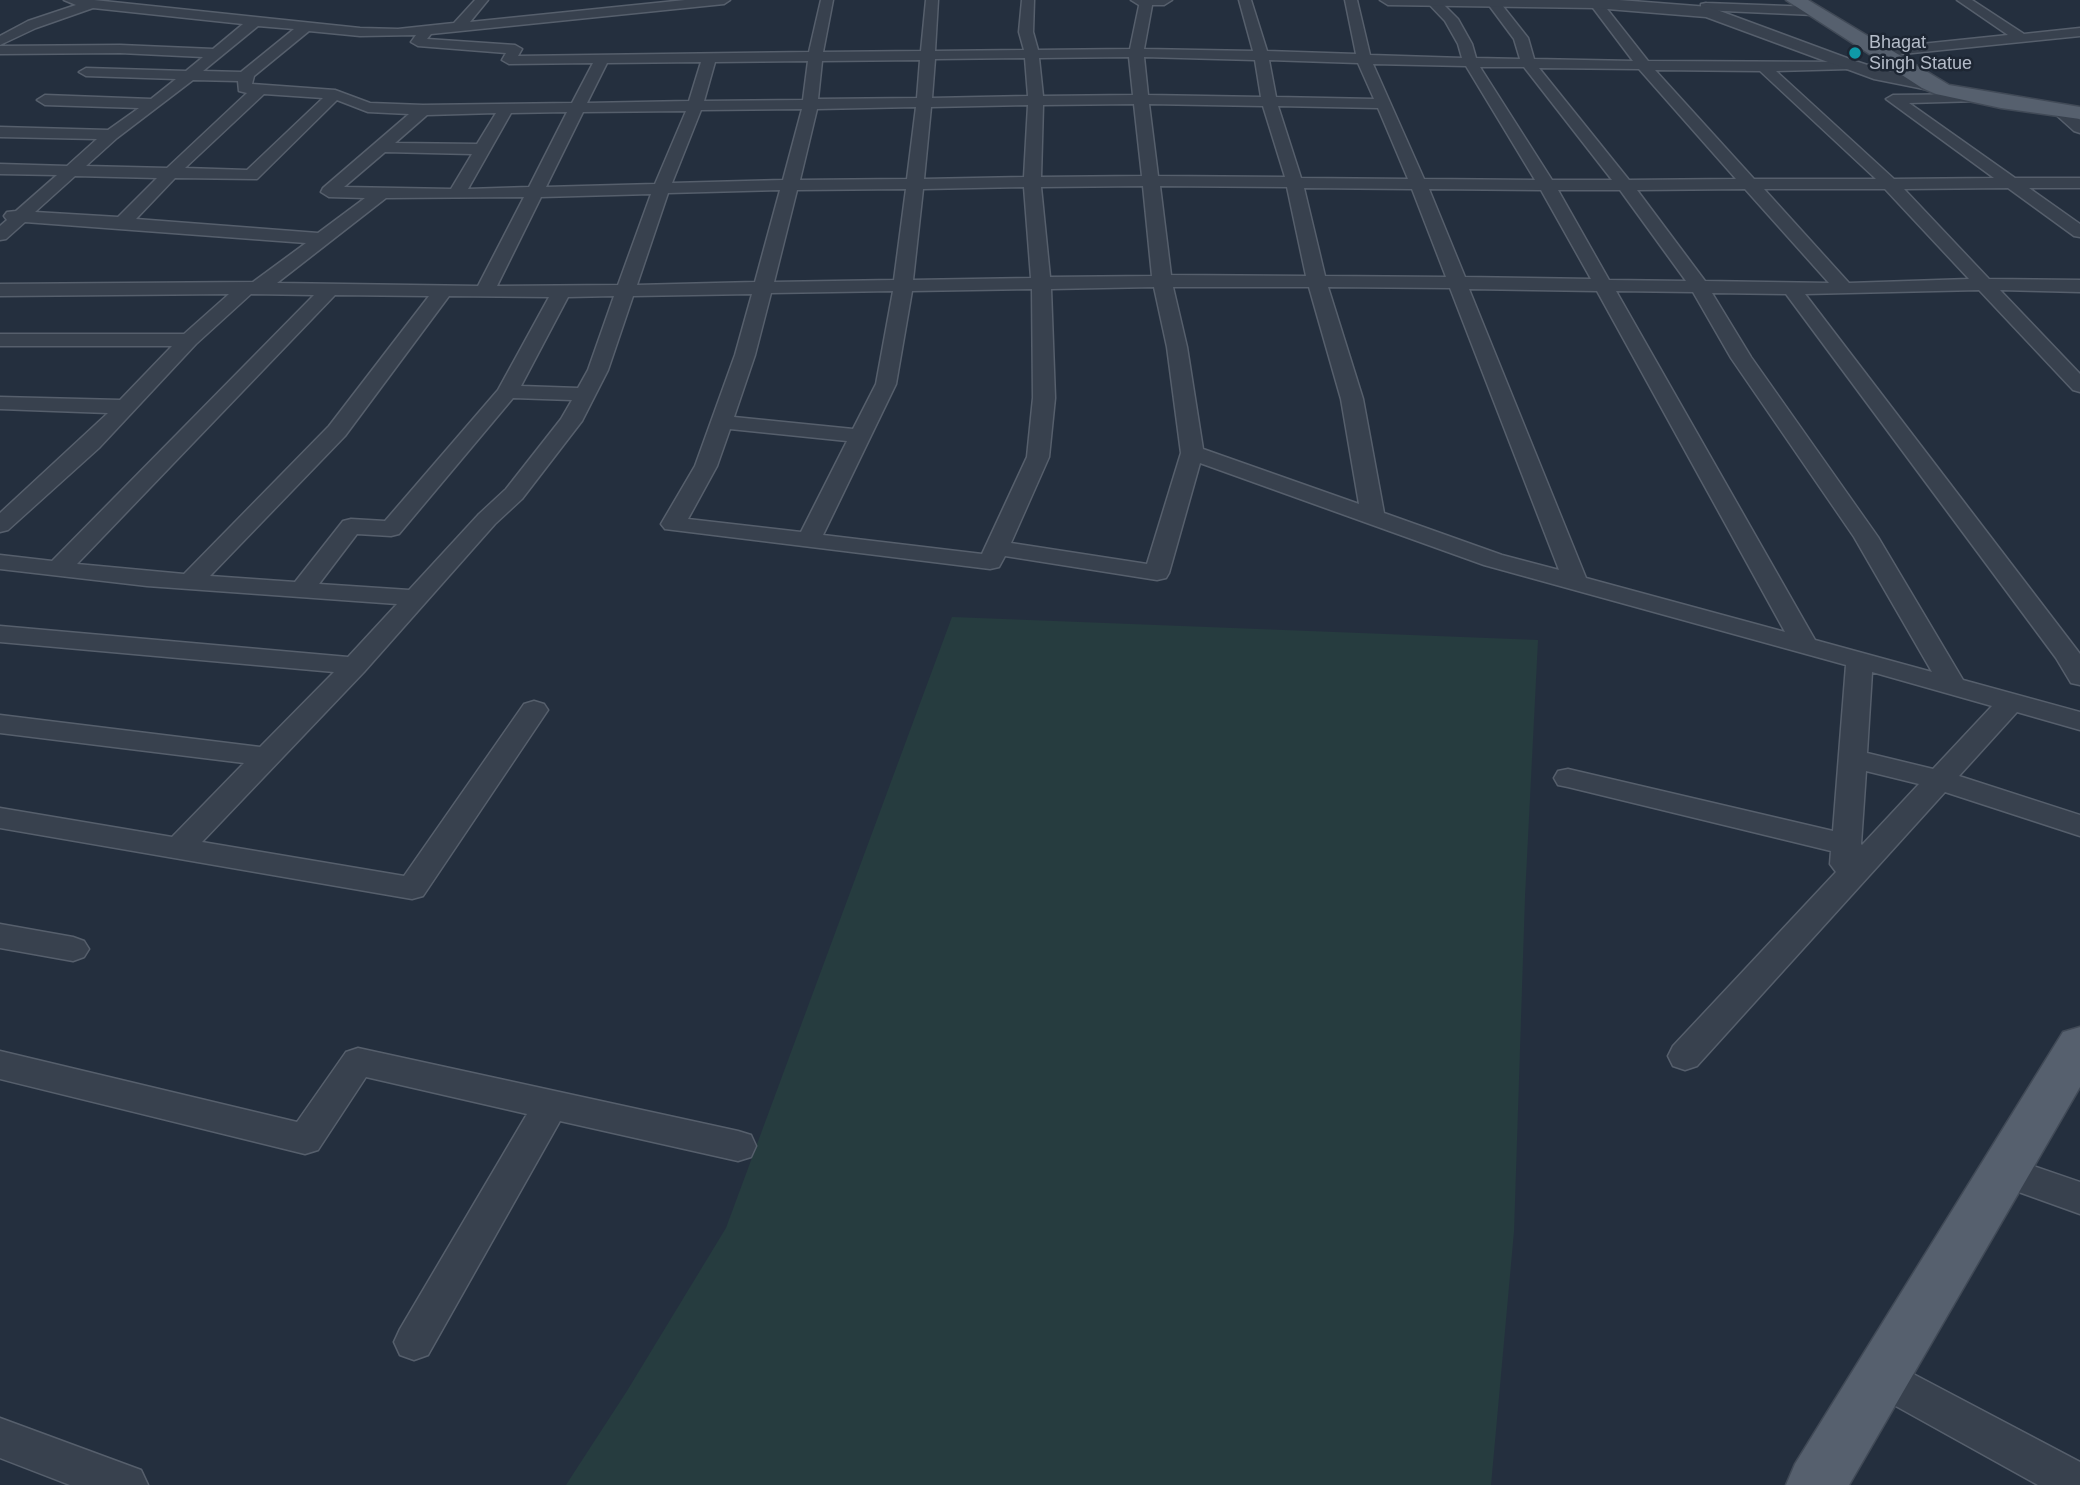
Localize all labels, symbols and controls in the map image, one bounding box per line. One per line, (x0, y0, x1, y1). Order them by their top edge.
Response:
place label: Bhagat Singh Statue (1869, 32, 1972, 74)
marker: Bhagat Singh Statue (1847, 45, 1863, 61)

